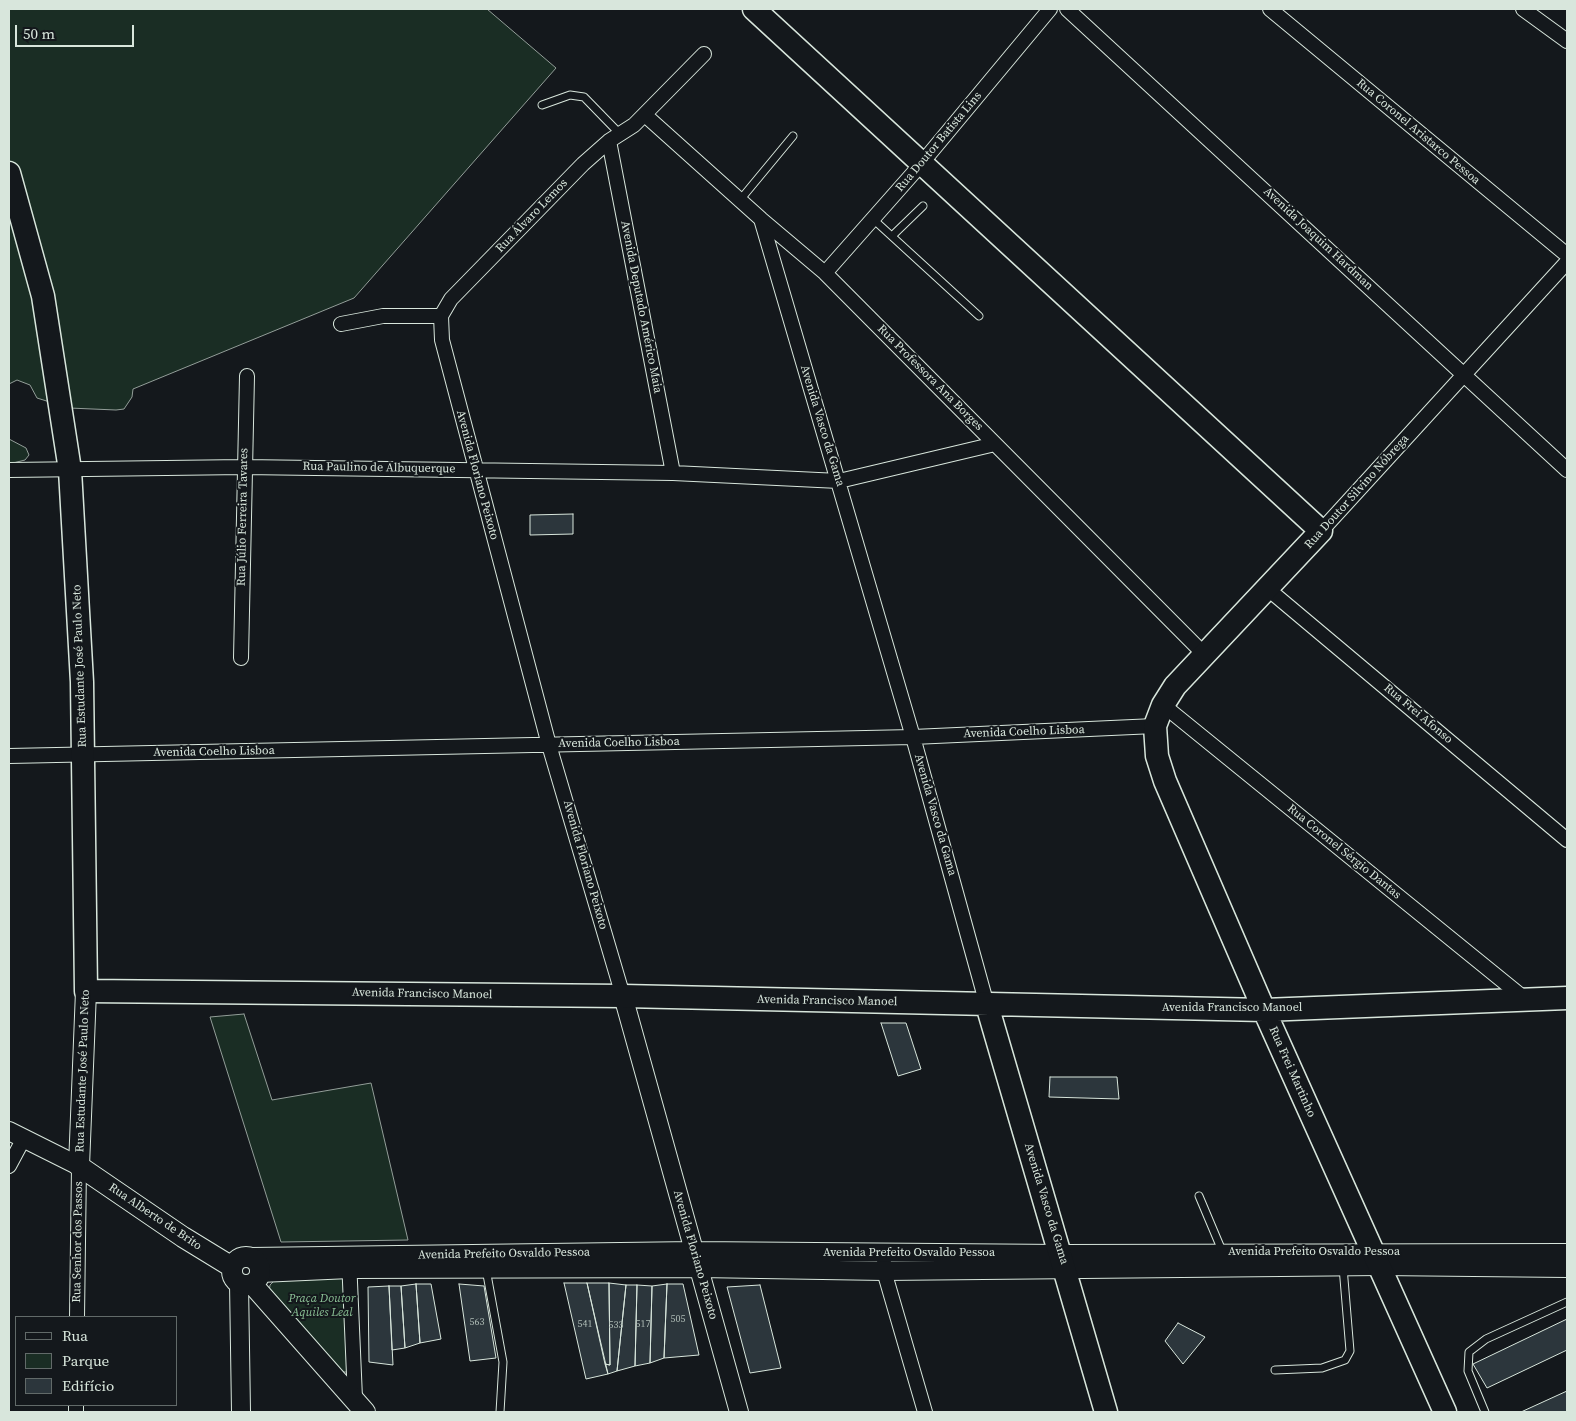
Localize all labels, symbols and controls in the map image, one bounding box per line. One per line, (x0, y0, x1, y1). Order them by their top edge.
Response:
scale bar (18, 15, 136, 47)
text: 50 m (23, 23, 55, 44)
street label: Rua Coronel Aristarco Pessoa (1353, 76, 1483, 188)
street label: Rua Doutor Batista Lins (893, 89, 985, 195)
street label: Rua Álvaro Lemos (493, 176, 571, 256)
street label: Avenida Joaquim Hardman (1260, 184, 1376, 294)
street label: Avenida Deputado Américo Maia (617, 220, 665, 394)
street label: Rua Professora Ana Borges (874, 322, 986, 434)
street label: Avenida Vasco da Gama (797, 364, 847, 488)
street label: Avenida Floriano Peixoto (453, 409, 501, 541)
street label: Rua Doutor Silvino Nóbrega (1302, 432, 1412, 552)
street label: Rua Júlio Ferreira Tavares (235, 448, 251, 586)
street label: Rua Paulino de Albuquerque (302, 459, 456, 477)
street label: Rua Estudante José Paulo Neto (70, 584, 90, 748)
street label: Rua Frei Afonso (1381, 681, 1455, 747)
street label: Avenida Coelho Lisboa (963, 723, 1085, 741)
street label: Avenida Coelho Lisboa (558, 735, 680, 751)
street label: Avenida Coelho Lisboa (153, 744, 275, 760)
street label: Avenida Vasco da Gama (911, 752, 959, 878)
street label: Avenida Floriano Peixoto (560, 799, 610, 931)
street label: Rua Coronel Sérgio Dantas (1284, 802, 1404, 902)
street label: Avenida Francisco Manoel (352, 986, 492, 1002)
street label: Rua Estudante José Paulo Neto (73, 989, 93, 1153)
street label: Avenida Francisco Manoel (757, 993, 897, 1009)
street label: Avenida Francisco Manoel (1162, 1001, 1302, 1015)
street label: Rua Frei Martinho (1265, 1024, 1319, 1120)
street label: Avenida Vasco da Gama (1021, 1142, 1071, 1266)
street label: Rua Senhor dos Passos (70, 1181, 86, 1303)
street label: Rua Alberto de Brito (106, 1181, 204, 1253)
street label: Avenida Floriano Peixoto (670, 1189, 720, 1321)
street label: Avenida Prefeito Osvaldo Pessoa (418, 1245, 590, 1263)
street label: Avenida Prefeito Osvaldo Pessoa (1228, 1245, 1400, 1259)
street label: Avenida Prefeito Osvaldo Pessoa (823, 1246, 995, 1260)
park label: Praça Doutor Aquiles Leal (289, 1292, 355, 1320)
house number: 505 (671, 1313, 685, 1325)
legend (15, 1316, 178, 1406)
house number: 563 (470, 1316, 484, 1328)
house number: 541 (578, 1318, 592, 1330)
house number: 517 (636, 1318, 650, 1330)
house number: 533 (609, 1319, 623, 1331)
text: Rua (62, 1325, 88, 1346)
text: Parque (62, 1350, 109, 1371)
text: Edifício (62, 1375, 114, 1396)

